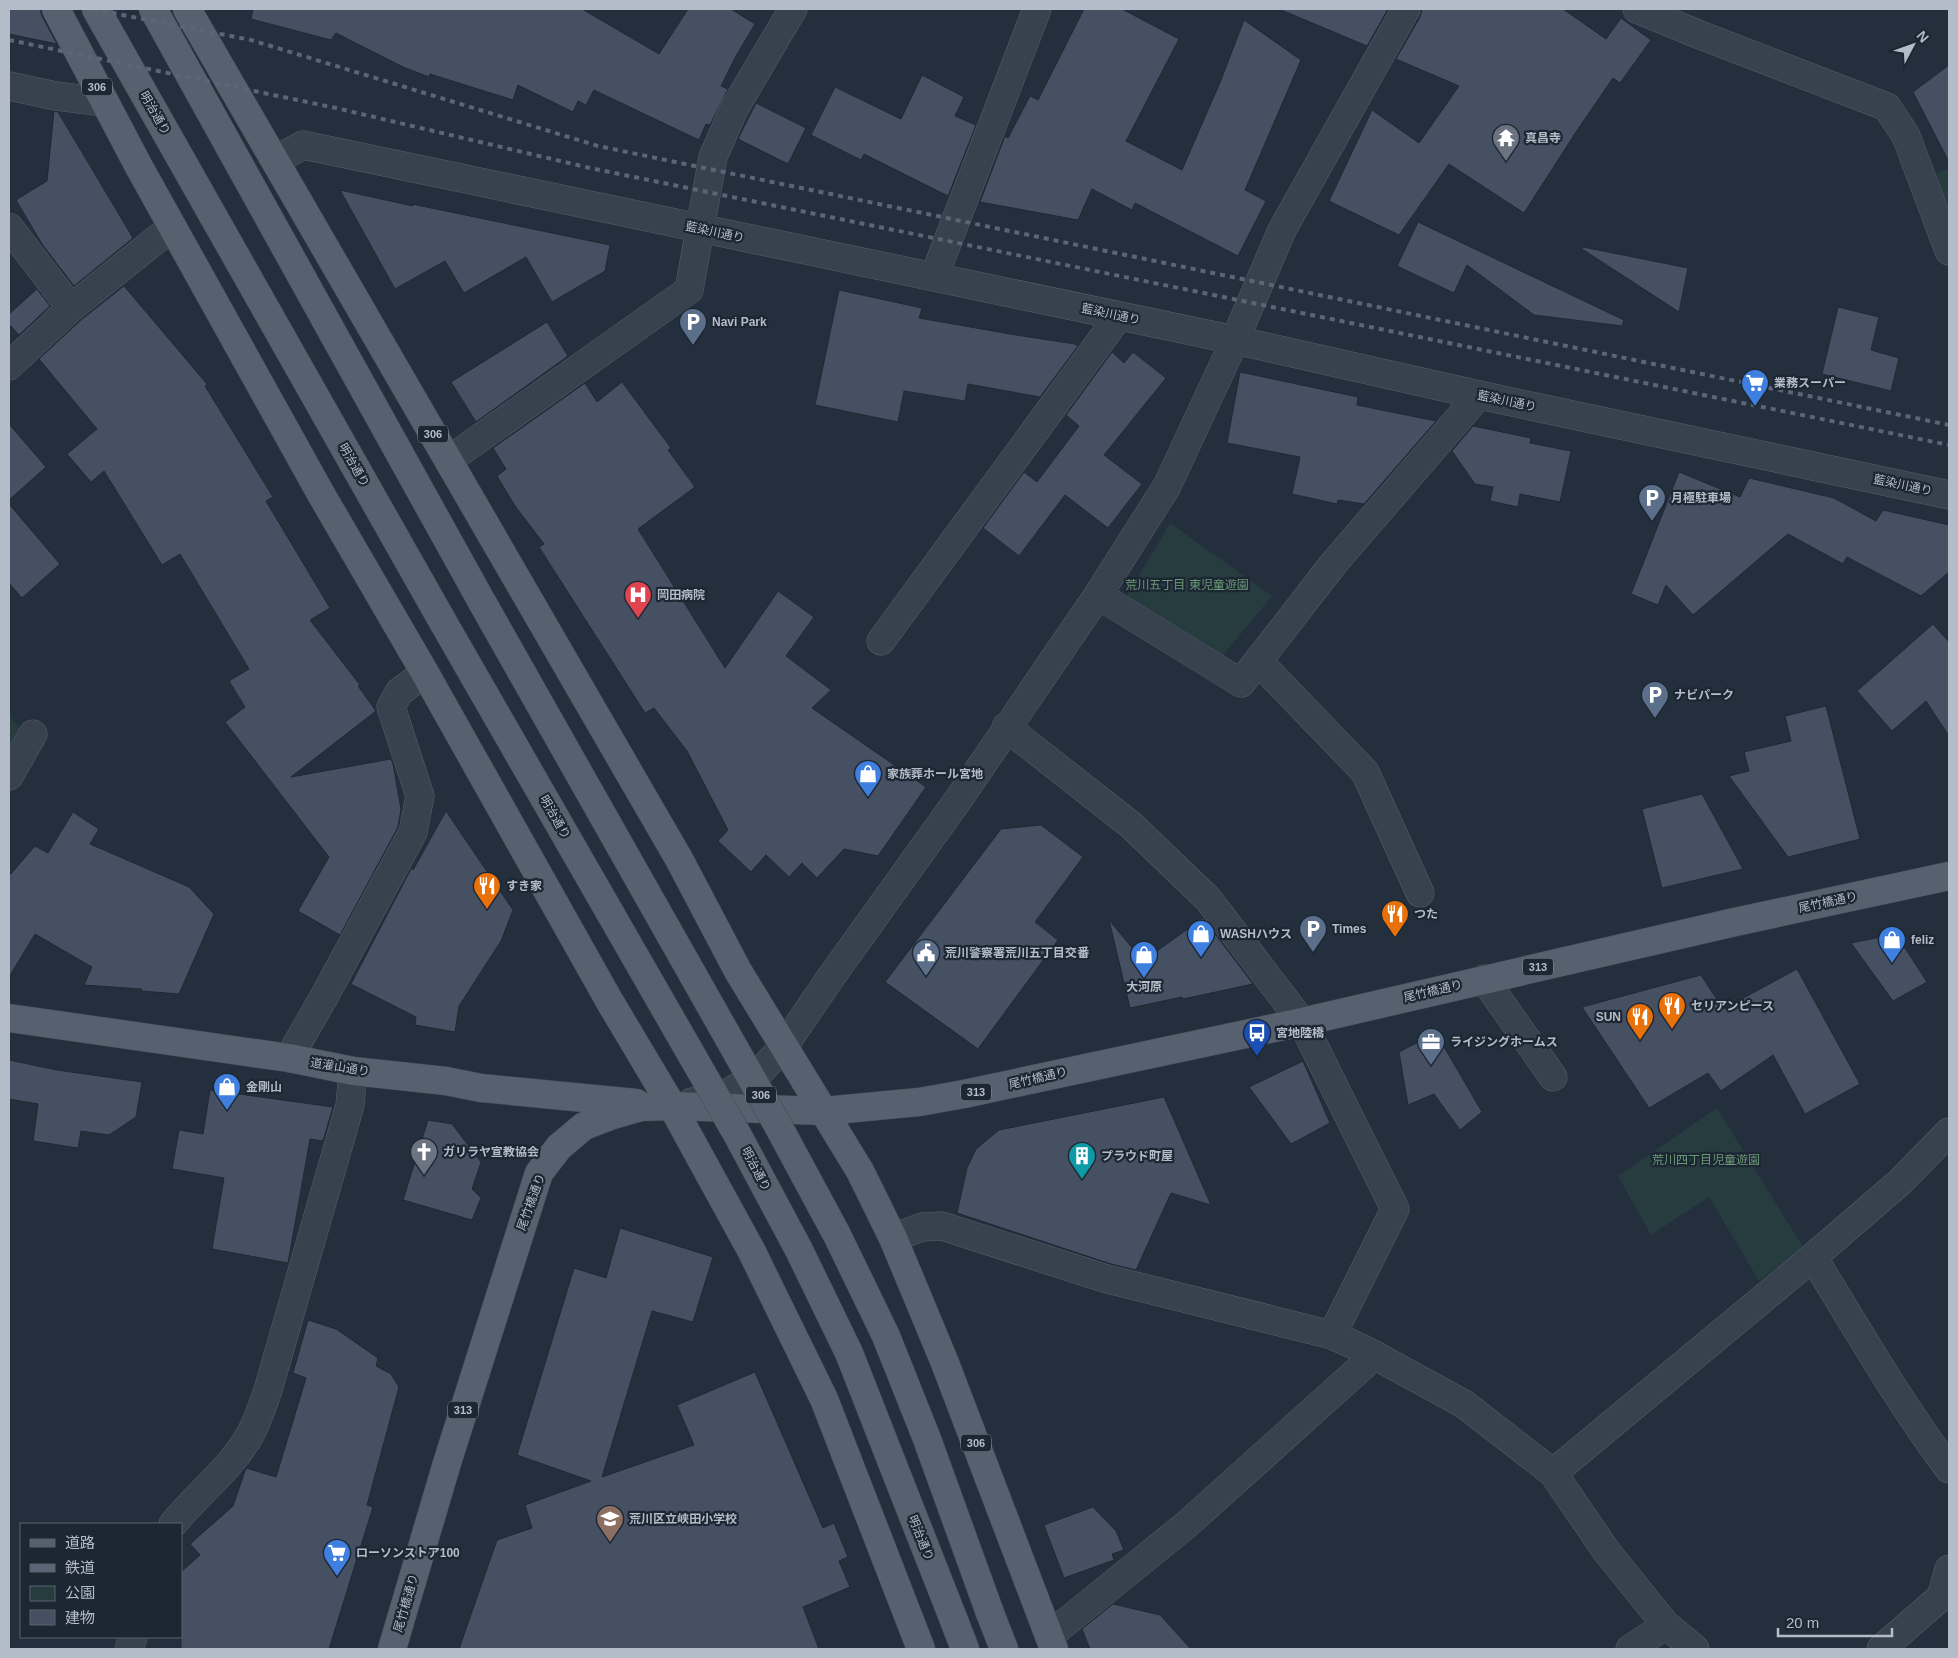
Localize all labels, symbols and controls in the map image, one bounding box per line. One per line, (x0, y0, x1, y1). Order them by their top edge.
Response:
north arrow (1888, 20, 1938, 70)
text: N (1913, 27, 1932, 46)
road number: 306 (82, 78, 112, 95)
street label: 明治通り (137, 89, 173, 137)
temple icon: 真昌寺 (1491, 123, 1521, 162)
place label: 真昌寺 (1525, 131, 1561, 145)
street label: 藍染川通り (684, 219, 746, 245)
street label: 藍染川通り (1080, 301, 1142, 327)
parking icon: Navi Park (678, 307, 708, 346)
place label: Navi Park (712, 315, 767, 329)
supermarket icon: 業務スーパー (1740, 368, 1770, 407)
place label: 業務スーパー (1774, 376, 1846, 390)
street label: 藍染川通り (1476, 388, 1538, 414)
road number: 306 (418, 426, 448, 442)
street label: 明治通り (336, 441, 372, 489)
street label: 藍染川通り (1872, 472, 1934, 498)
parking icon: 月極駐車場 (1637, 483, 1667, 522)
place label: 月極駐車場 (1671, 491, 1731, 505)
park label: 荒川五丁目 東児童遊園 (1125, 578, 1249, 592)
hospital icon: 岡田病院 (623, 580, 653, 619)
place label: 岡田病院 (657, 588, 705, 602)
parking icon: ナビパーク (1640, 680, 1670, 719)
place label: ナビパーク (1674, 688, 1734, 702)
shop icon: 家族葬ホール宮地 (853, 759, 883, 798)
place label: 家族葬ホール宮地 (887, 767, 983, 781)
street label: 明治通り (537, 793, 573, 841)
restaurant icon: すき家 (472, 871, 502, 910)
place label: すき家 (506, 879, 542, 893)
street label: 尾竹橋通り (1797, 889, 1859, 915)
restaurant icon: つた (1380, 899, 1410, 938)
place label: つた (1414, 907, 1438, 921)
parking icon: Times (1298, 914, 1328, 953)
shop icon: WASHハウス (1186, 919, 1216, 958)
place label: Times (1332, 922, 1367, 936)
shop icon: feliz (1877, 925, 1907, 964)
place label: WASHハウス (1220, 927, 1292, 941)
place label: feliz (1911, 933, 1934, 947)
public building icon: 荒川警察署荒川五丁目交番 (911, 938, 941, 977)
shop icon: 大河原 (1129, 940, 1159, 979)
place label: 荒川警察署荒川五丁目交番 (945, 946, 1090, 960)
road number: 313 (1523, 959, 1553, 976)
street label: 尾竹橋通り (1402, 977, 1464, 1005)
place label: 大河原 (1126, 980, 1162, 994)
restaurant icon: セリアンピース (1657, 991, 1687, 1030)
place label: セリアンピース (1691, 999, 1774, 1013)
restaurant icon: SUN (1625, 1002, 1655, 1041)
place label: SUN (1596, 1010, 1621, 1024)
bus stop icon: 宮地陸橋 (1242, 1018, 1272, 1057)
place label: 宮地陸橋 (1276, 1026, 1325, 1040)
office icon: ライジングホームス (1416, 1027, 1446, 1066)
place label: ライジングホームス (1450, 1035, 1558, 1049)
street label: 道灌山通り (309, 1055, 371, 1079)
street label: 尾竹橋通り (1007, 1064, 1069, 1092)
shop icon: 金剛山 (212, 1072, 242, 1111)
place label: 金剛山 (246, 1080, 282, 1094)
road number: 313 (961, 1084, 991, 1100)
road number: 306 (746, 1086, 776, 1104)
church icon: ガリラヤ宣教協会 (409, 1137, 439, 1176)
building icon: プラウド町屋 (1067, 1141, 1097, 1180)
place label: ガリラヤ宣教協会 (443, 1145, 539, 1159)
street label: 明治通り (739, 1145, 773, 1193)
place label: プラウド町屋 (1101, 1149, 1173, 1163)
park label: 荒川四丁目児童遊園 (1652, 1153, 1760, 1167)
street label: 尾竹橋通り (514, 1171, 548, 1233)
road number: 313 (448, 1402, 478, 1418)
road number: 306 (961, 1435, 991, 1452)
school or university icon: 荒川区立峡田小学校 (595, 1504, 625, 1543)
place label: 荒川区立峡田小学校 (629, 1512, 737, 1526)
street label: 明治通り (906, 1513, 936, 1563)
legend (20, 1523, 182, 1638)
text: 道路 (65, 1534, 95, 1551)
supermarket icon: ローソンストア100 (322, 1538, 352, 1577)
place label: ローソンストア100 (356, 1546, 460, 1560)
text: 鉄道 (65, 1559, 95, 1576)
street label: 尾竹橋通り (391, 1572, 421, 1634)
text: 公園 (65, 1584, 95, 1601)
scale bar (1778, 1606, 1892, 1638)
text: 建物 (65, 1609, 95, 1626)
text: 20 m (1786, 1614, 1819, 1631)

